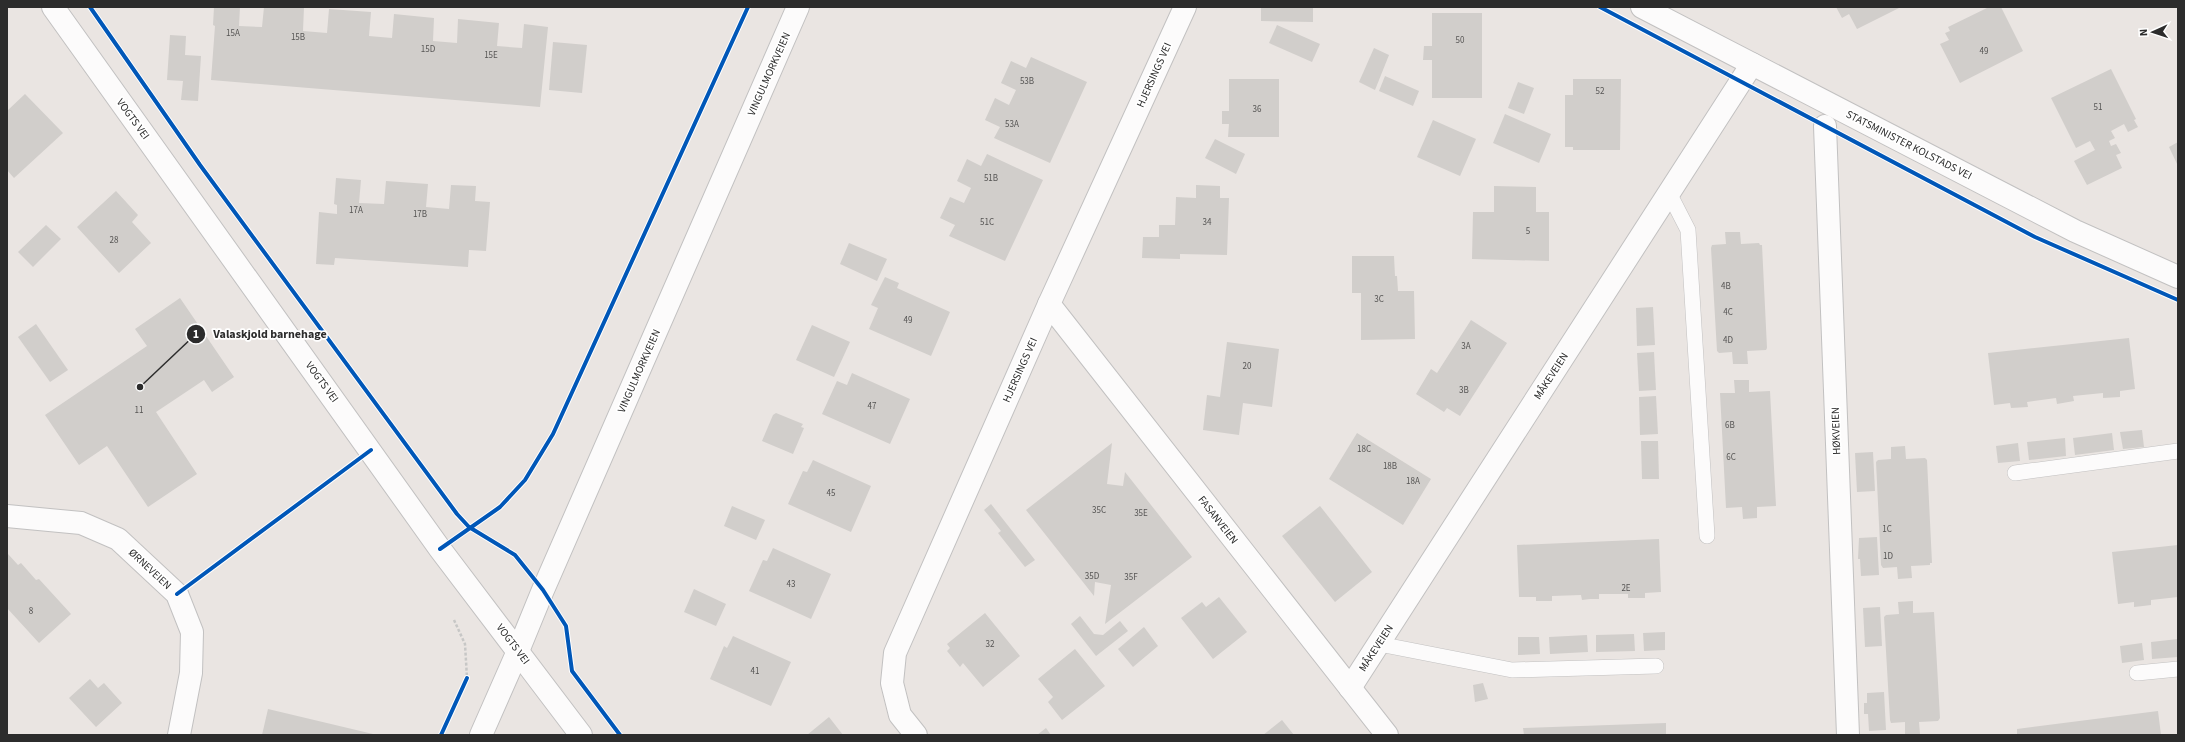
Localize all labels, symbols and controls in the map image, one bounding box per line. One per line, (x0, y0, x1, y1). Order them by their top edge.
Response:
north arrow (2133, 12, 2173, 52)
house number: 15A (226, 27, 240, 40)
text: N (2136, 28, 2151, 37)
street label: VINGULMORKVEIEN (744, 30, 794, 118)
house number: 15B (291, 31, 305, 44)
house number: 50 (1456, 34, 1465, 47)
street label: HJERSINGS VEI (1133, 40, 1175, 110)
house number: 15D (421, 43, 436, 56)
house number: 49 (1980, 45, 1989, 58)
house number: 15E (484, 49, 498, 62)
house number: 53B (1020, 75, 1034, 88)
house number: 52 (1596, 85, 1605, 98)
street label: VOGTS VEI (113, 95, 153, 143)
house number: 51 (2094, 101, 2102, 114)
house number: 36 (1253, 103, 1262, 116)
street label: STATSMINISTER KOLSTADS VEI (1844, 107, 1974, 183)
house number: 53A (1005, 118, 1019, 131)
house number: 51B (984, 172, 998, 185)
house number: 17A (349, 204, 363, 217)
house number: 17B (413, 208, 427, 221)
house number: 51C (980, 216, 994, 229)
house number: 34 (1203, 216, 1212, 229)
house number: 5 (1526, 225, 1531, 238)
house number: 28 (110, 234, 119, 247)
house number: 4B (1721, 280, 1731, 293)
house number: 3C (1374, 293, 1384, 306)
house number: 4C (1723, 306, 1733, 319)
house number: 49 (904, 314, 913, 327)
callout: Valaskjold barnehage (186, 322, 335, 346)
text: 1 (193, 326, 199, 343)
text: Valaskjold barnehage (212, 326, 327, 343)
street label: VINGULMORKVEIEN (614, 327, 664, 415)
house number: 4D (1723, 334, 1733, 347)
street label: HJERSINGS VEI (999, 335, 1041, 405)
house number: 3A (1461, 340, 1471, 353)
street label: MÅKEVEIEN (1530, 350, 1572, 402)
street label: VOGTS VEI (302, 358, 342, 406)
house number: 20 (1243, 360, 1252, 373)
house number: 3B (1459, 384, 1469, 397)
house number: 47 (868, 400, 877, 413)
house number: 11 (135, 404, 143, 417)
street label: HØKVEIEN (1828, 407, 1844, 455)
house number: 6B (1725, 419, 1735, 432)
house number: 18C (1357, 443, 1371, 456)
house number: 6C (1726, 451, 1736, 464)
house number: 18B (1383, 460, 1397, 473)
house number: 18A (1406, 475, 1420, 488)
house number: 45 (827, 487, 836, 500)
street label: FASANVEIEN (1194, 493, 1242, 547)
house number: 35C (1092, 504, 1106, 517)
house number: 35E (1134, 507, 1148, 520)
house number: 1C (1882, 523, 1892, 536)
street label: ØRNEVEIEN (125, 545, 175, 593)
house number: 1D (1883, 550, 1893, 563)
house number: 35D (1085, 570, 1100, 583)
house number: 35F (1124, 571, 1138, 584)
house number: 43 (787, 578, 796, 591)
house number: 2E (1621, 582, 1631, 595)
house number: 8 (29, 605, 34, 618)
street label: VOGTS VEI (493, 621, 533, 667)
street label: MÅKEVEIEN (1355, 622, 1397, 674)
house number: 32 (986, 638, 995, 651)
house number: 41 (751, 665, 759, 678)

